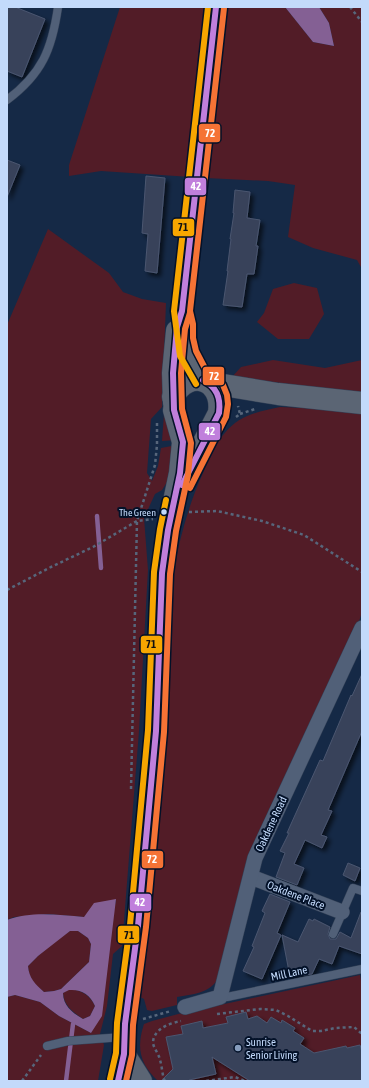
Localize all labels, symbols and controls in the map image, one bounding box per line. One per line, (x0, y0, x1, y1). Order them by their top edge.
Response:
line badge: 72 (198, 123, 221, 143)
text: 72 (205, 127, 215, 139)
line badge: 42 (184, 177, 207, 196)
text: 42 (190, 180, 201, 192)
line badge: 71 (172, 218, 195, 237)
text: 71 (178, 221, 188, 233)
line badge: 72 (202, 366, 225, 386)
text: 72 (209, 370, 219, 382)
line badge: 42 (198, 422, 221, 441)
text: 42 (204, 425, 215, 437)
place label: The Green (119, 507, 156, 518)
marker: The Green (159, 507, 169, 517)
line badge: 71 (140, 635, 163, 654)
text: 71 (146, 638, 156, 650)
street label: Oakdene Road (253, 795, 289, 853)
line badge: 72 (141, 850, 164, 869)
text: 72 (147, 853, 157, 865)
street label: Oakdene Place (266, 879, 326, 911)
line badge: 42 (129, 893, 152, 912)
text: 42 (134, 896, 145, 908)
line badge: 71 (117, 925, 140, 944)
text: 71 (124, 929, 134, 941)
street label: Mill Lane (270, 963, 308, 983)
place label: Sunrise Senior Living (246, 1036, 298, 1061)
marker: Sunrise Senior Living (233, 1043, 243, 1053)

